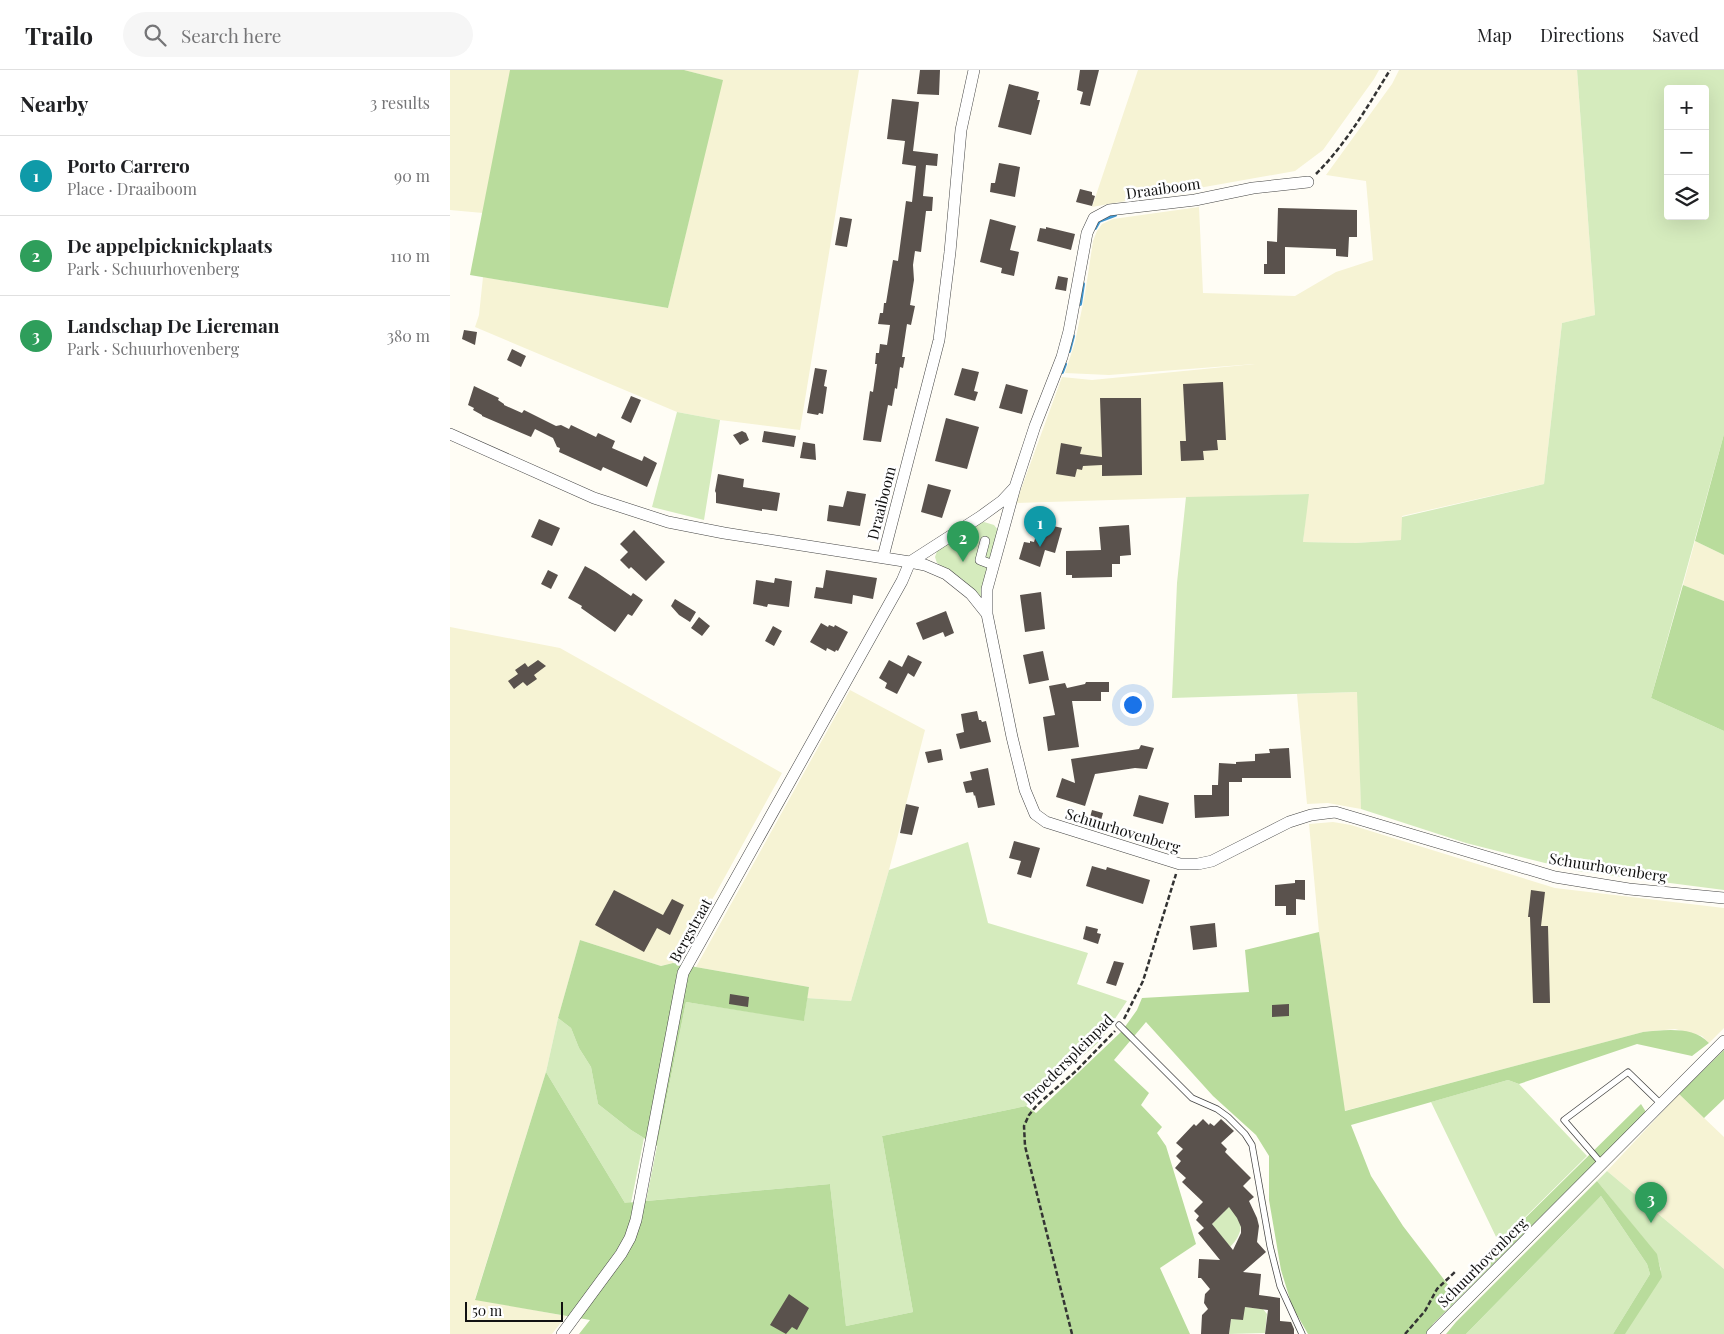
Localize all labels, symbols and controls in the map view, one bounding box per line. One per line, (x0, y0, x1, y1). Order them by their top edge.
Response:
search box (123, 12, 473, 57)
text: Trailo (25, 19, 93, 51)
icon: search (141, 21, 169, 49)
text: Search here (181, 22, 282, 48)
text: Map (1477, 23, 1512, 47)
text: Directions (1540, 23, 1624, 47)
text: Saved (1652, 23, 1699, 47)
map controls (1664, 85, 1709, 220)
button: + (1664, 85, 1709, 130)
text: Nearby (20, 89, 89, 117)
text: 3 results (370, 92, 430, 113)
button: − (1664, 130, 1709, 175)
text: Porto Carrero (67, 152, 190, 178)
text: 1 (33, 165, 39, 186)
text: 90 m (394, 165, 430, 186)
street label: Draaiboom (1124, 173, 1202, 203)
button: layers (1664, 175, 1709, 220)
text: Place · Draaiboom (67, 178, 197, 199)
text: De appelpicknickplaats (67, 232, 272, 258)
text: 2 (32, 245, 40, 266)
text: 110 m (390, 245, 430, 266)
text: Park · Schuurhovenberg (67, 258, 239, 279)
text: Landschap De Liereman (67, 312, 279, 338)
text: 3 (32, 325, 40, 346)
text: 380 m (387, 325, 430, 346)
text: Park · Schuurhovenberg (67, 338, 239, 359)
street label: Draaiboom (862, 464, 900, 542)
pin: 1 (1024, 506, 1056, 547)
pin: 2 (947, 521, 979, 562)
your location (1120, 692, 1146, 718)
street label: Schuurhovenberg (1063, 803, 1183, 857)
street label: Schuurhovenberg (1548, 848, 1669, 886)
street label: Bergstraat (664, 894, 716, 966)
street label: Broederspleinpad (1019, 1009, 1118, 1108)
pin: 3 (1635, 1182, 1667, 1223)
street label: Schuurhovenberg (1433, 1213, 1531, 1311)
scale bar (465, 1299, 562, 1322)
text: 50 m (472, 1301, 502, 1320)

